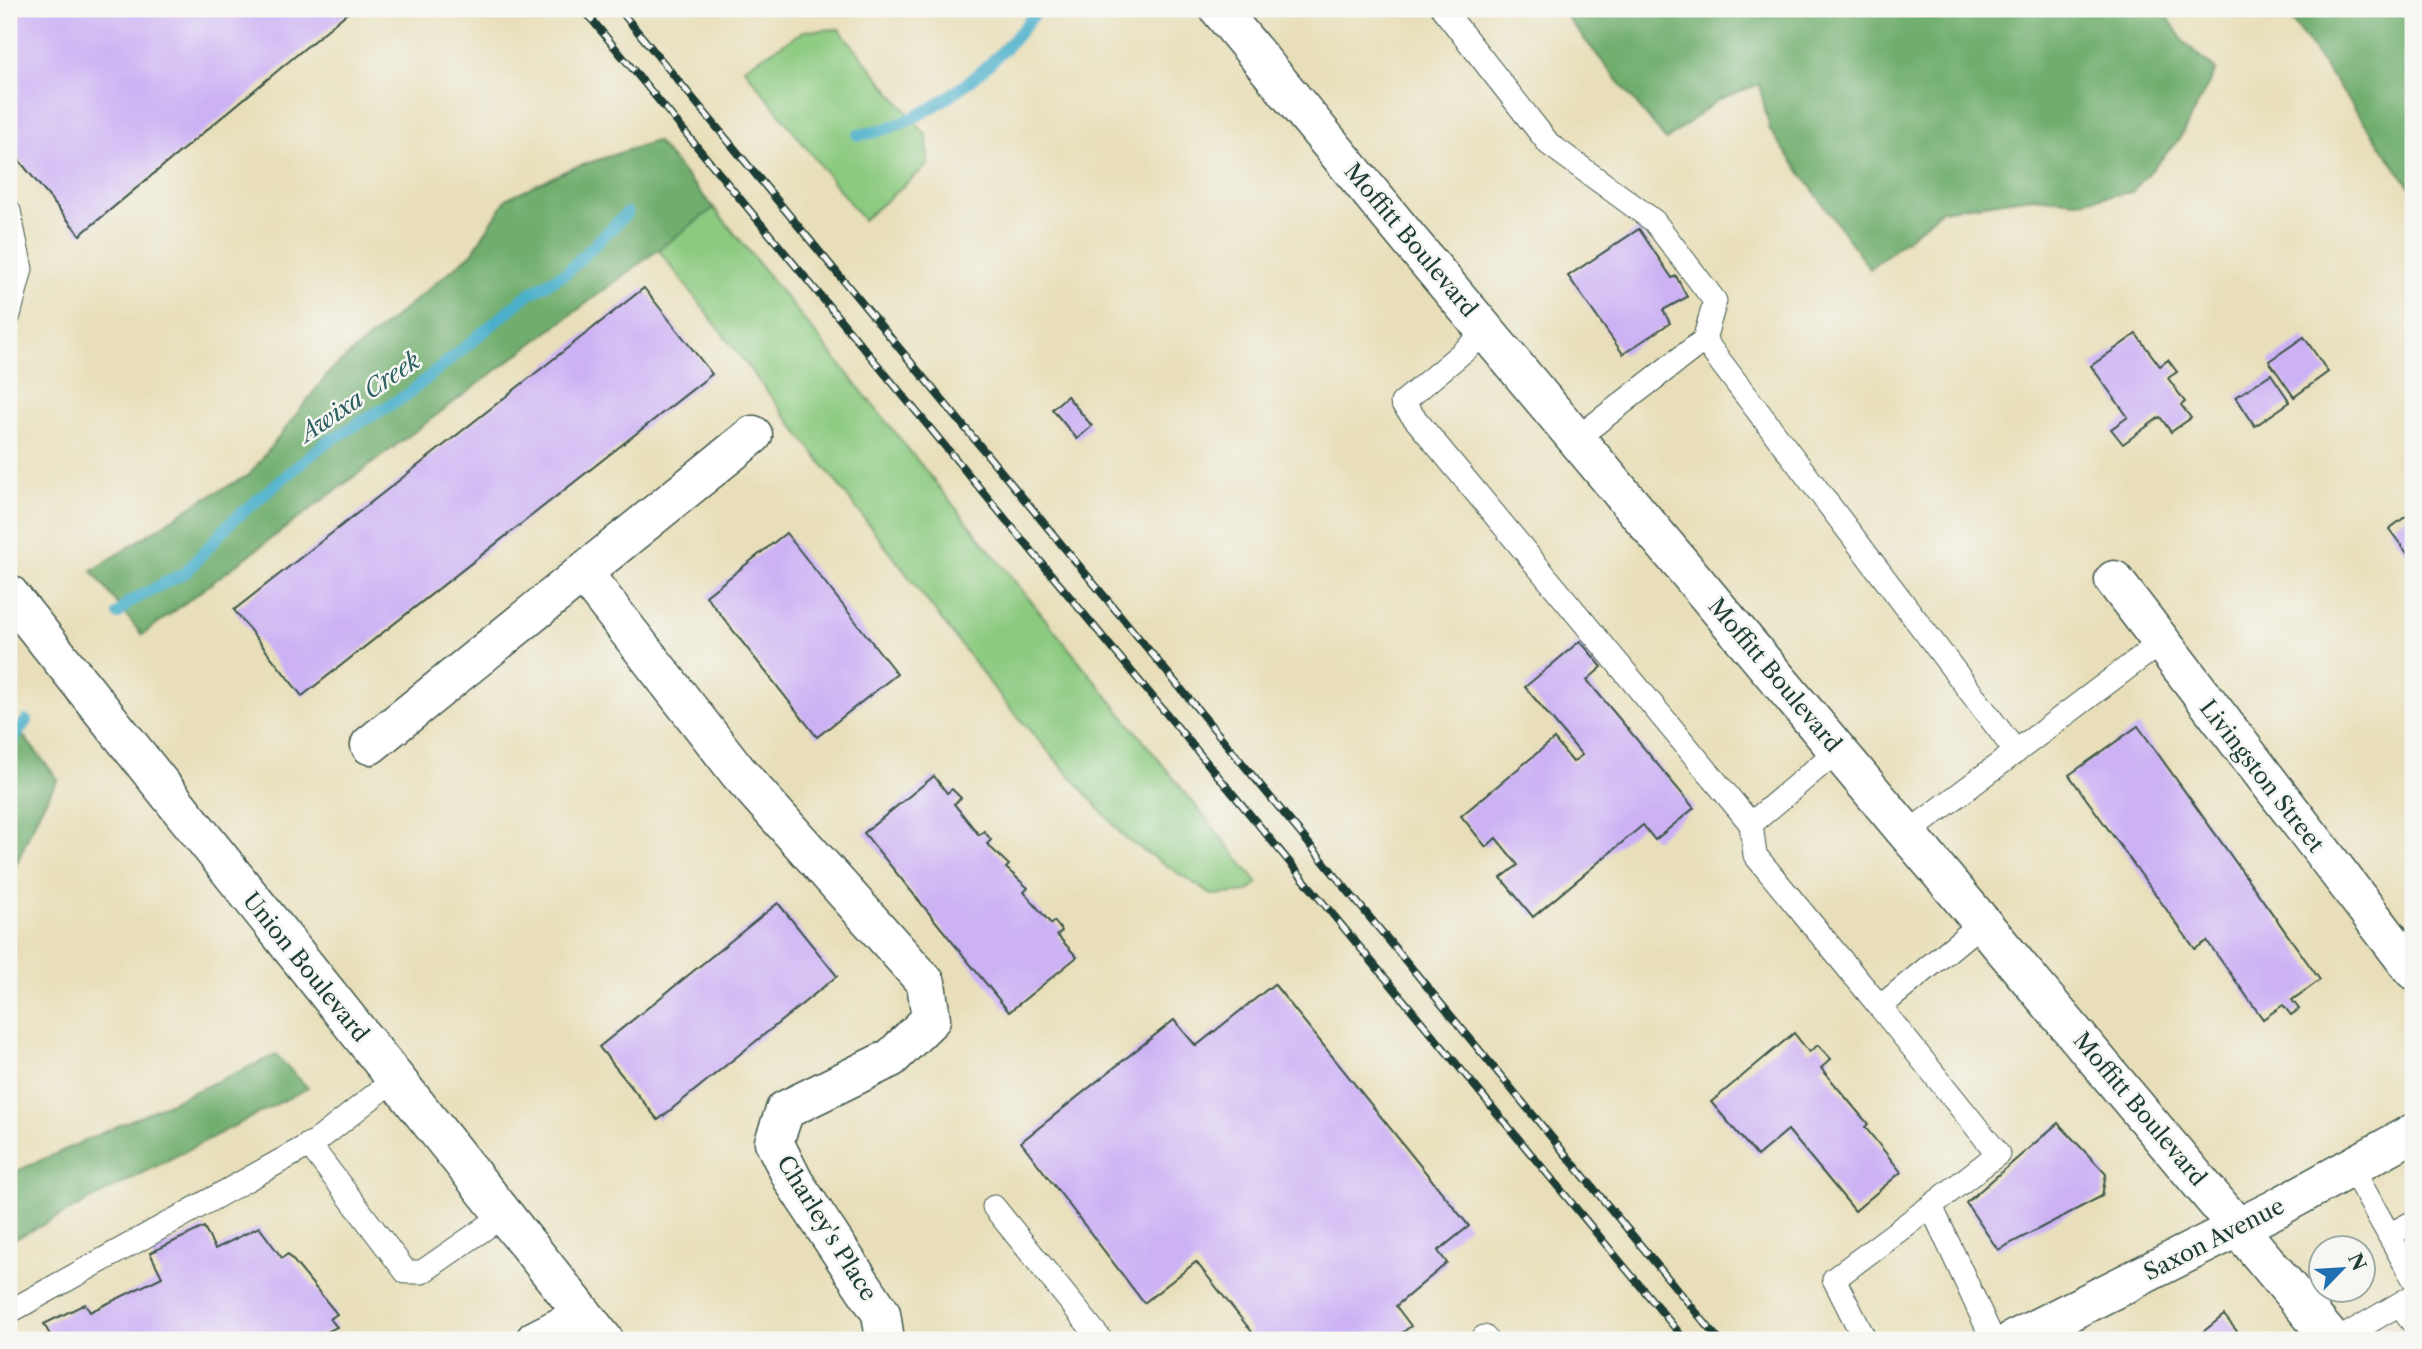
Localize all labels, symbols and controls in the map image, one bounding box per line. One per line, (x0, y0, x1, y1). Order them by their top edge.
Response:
street label: Moffitt Boulevard (1339, 157, 1483, 323)
water label: Awixa Creek (291, 345, 426, 450)
street label: Moffitt Boulevard (1703, 592, 1847, 758)
street label: Livingston Street (2194, 694, 2330, 858)
street label: Union Boulevard (237, 887, 375, 1047)
street label: Moffitt Boulevard (2068, 1026, 2212, 1192)
street label: Charley's Place (771, 1150, 883, 1306)
street label: Saxon Avenue (2139, 1192, 2289, 1286)
north arrow (2306, 1234, 2376, 1304)
text: N (2343, 1250, 2371, 1274)

